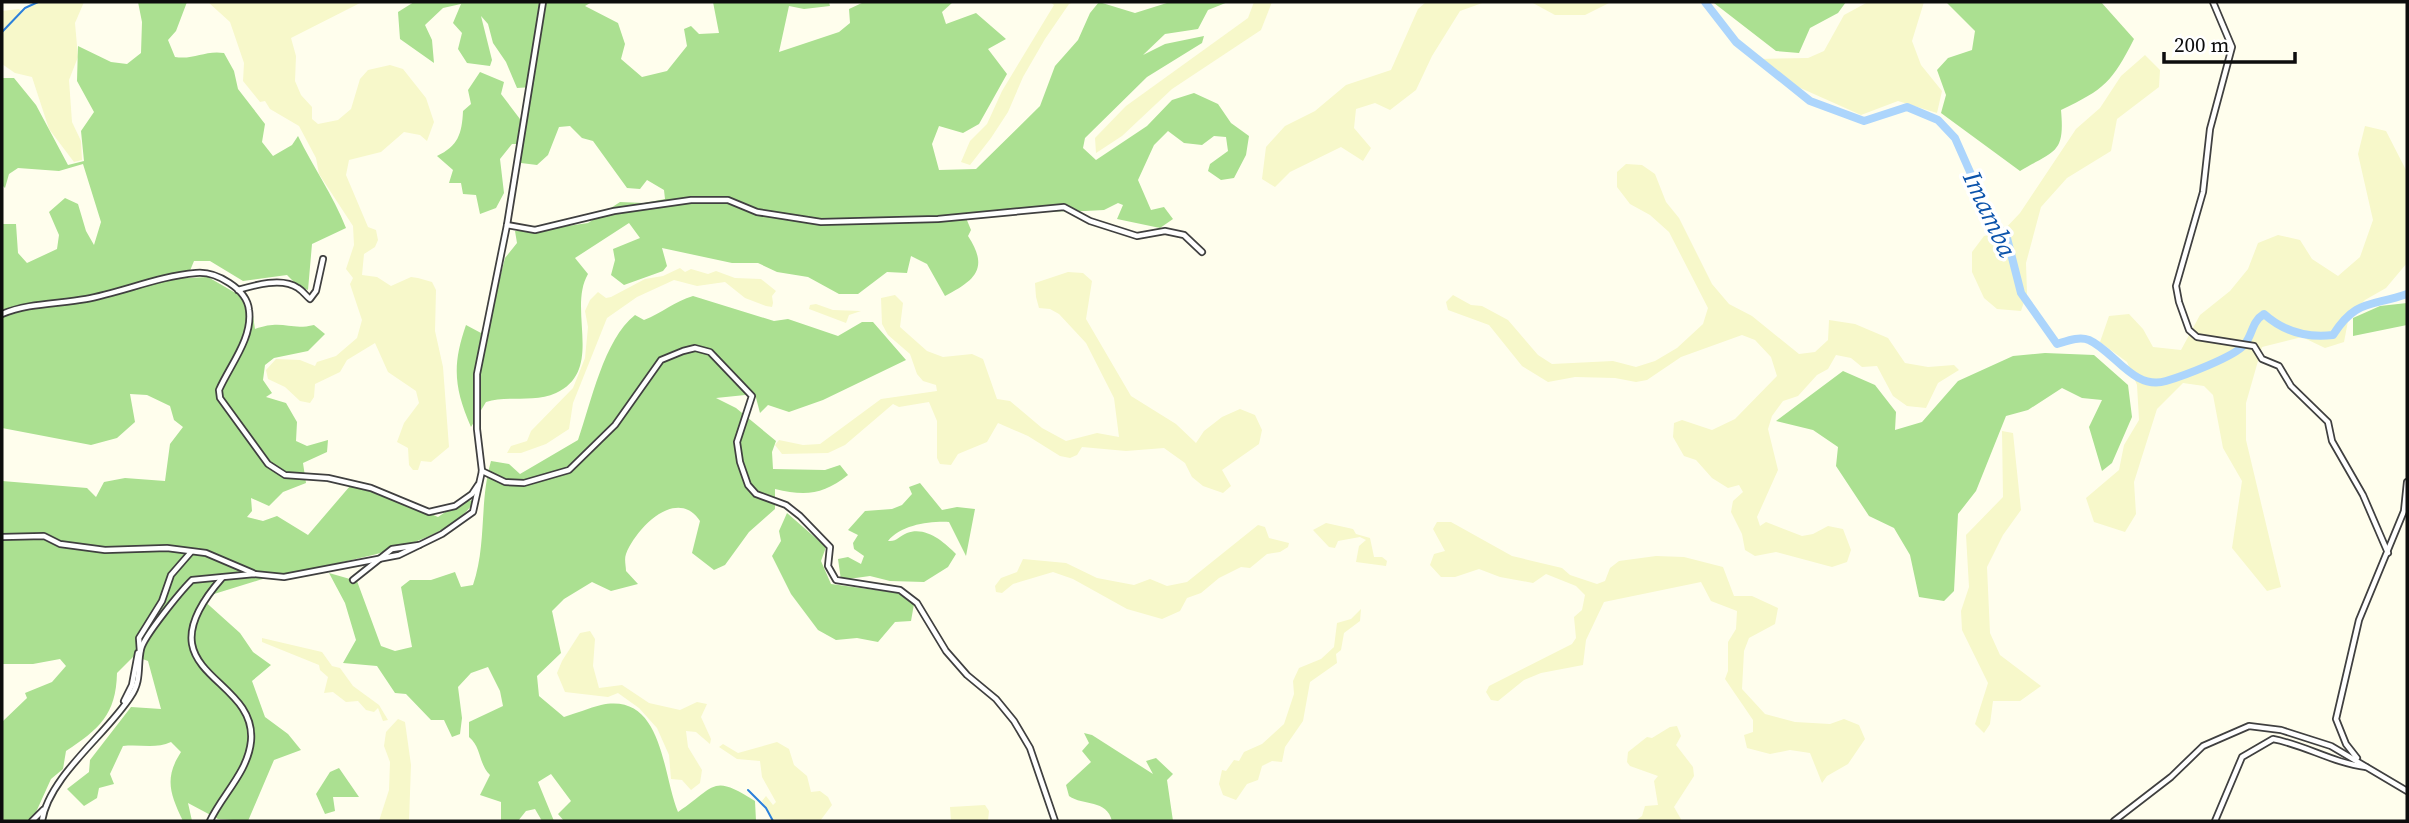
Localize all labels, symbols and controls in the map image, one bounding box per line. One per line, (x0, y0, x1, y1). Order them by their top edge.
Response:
scale bar (2164, 21, 2295, 65)
text: 200 m (2174, 30, 2229, 59)
water label: Imamba (1954, 164, 2026, 263)

